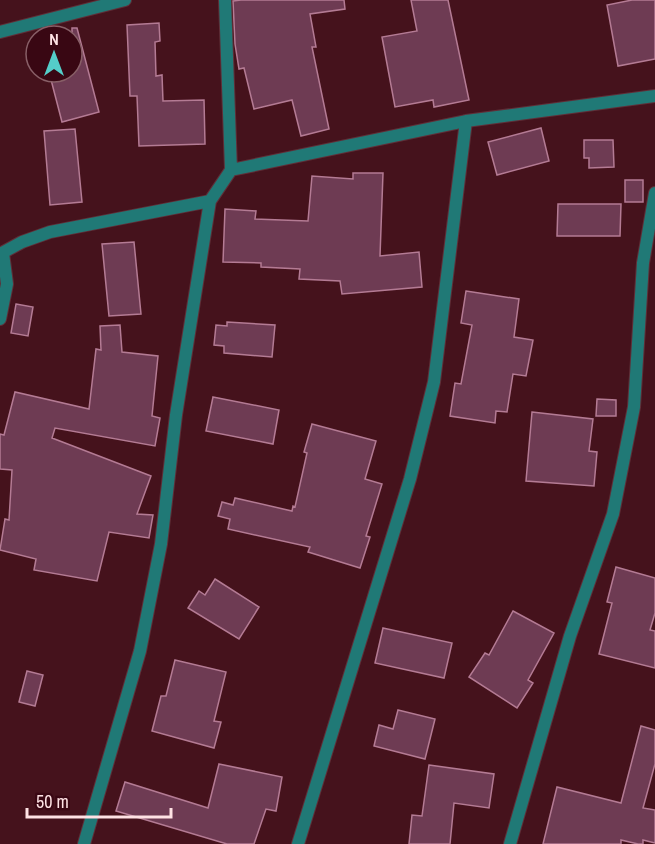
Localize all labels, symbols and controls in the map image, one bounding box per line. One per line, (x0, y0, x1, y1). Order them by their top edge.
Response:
north arrow (24, 24, 84, 84)
text: N (49, 28, 59, 50)
scale bar (27, 781, 171, 819)
text: 50 m (36, 789, 69, 814)

